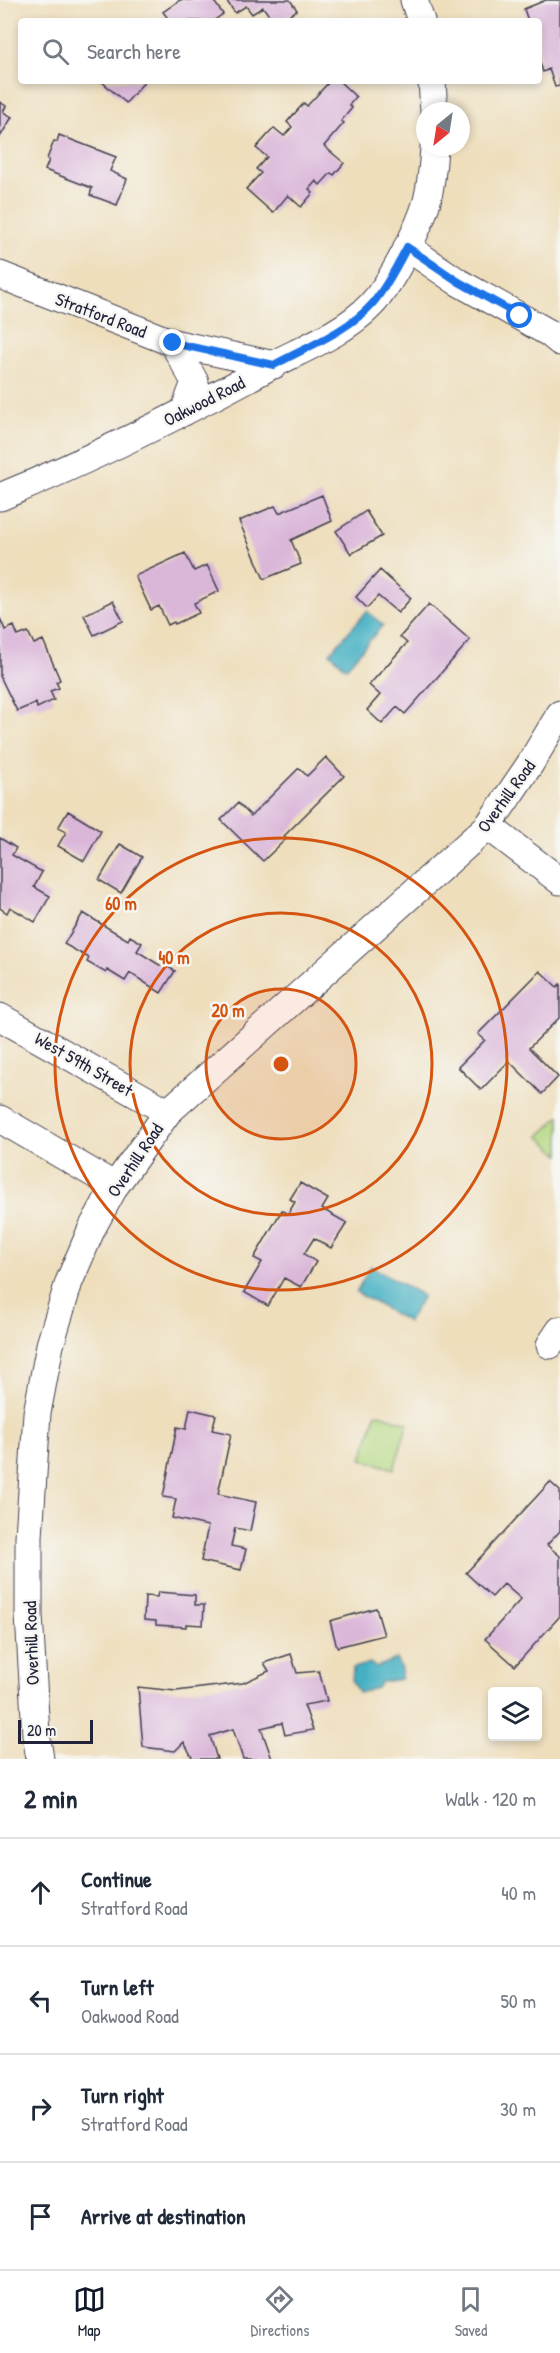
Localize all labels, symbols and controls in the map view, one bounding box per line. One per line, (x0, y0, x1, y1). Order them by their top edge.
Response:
search box (18, 18, 542, 84)
icon: search (39, 35, 72, 68)
text: Search here (87, 36, 181, 66)
north arrow (416, 102, 470, 156)
street label: Stratford Road (52, 286, 150, 344)
route start (506, 302, 532, 328)
route end (159, 329, 185, 355)
street label: Oakwood Road (159, 370, 249, 432)
street label: Overhill Road (471, 755, 541, 837)
text: 60 m (105, 891, 137, 916)
text: 40 m (158, 945, 190, 970)
text: 20 m (212, 998, 244, 1023)
street label: West 59th Street (30, 1026, 138, 1103)
centre of rings (271, 1054, 291, 1074)
street label: Overhill Road (101, 1118, 169, 1202)
street label: Overhill Road (17, 1600, 45, 1686)
map controls (488, 1687, 542, 1741)
button: layers (488, 1687, 542, 1741)
scale bar (18, 1717, 93, 1744)
text: 20 m (27, 1719, 56, 1741)
text: 2 min (24, 1781, 77, 1816)
text: Walk · 120 m (445, 1785, 536, 1812)
text: Continue (81, 1864, 152, 1894)
icon: ahead (24, 1876, 57, 1909)
text: 40 m (501, 1879, 536, 1906)
text: Stratford Road (81, 1894, 188, 1921)
text: Turn left (81, 1972, 154, 2002)
icon: left (24, 1984, 57, 2017)
text: 50 m (500, 1987, 536, 2014)
text: Oakwood Road (81, 2002, 179, 2029)
text: Turn right (81, 2080, 164, 2110)
icon: right (24, 2092, 57, 2125)
text: 30 m (500, 2095, 536, 2122)
text: Stratford Road (81, 2110, 188, 2137)
icon: arrive (24, 2200, 57, 2233)
text: Arrive at destination (81, 2201, 246, 2231)
tab: Map (73, 2283, 106, 2341)
tab: Directions (251, 2283, 309, 2341)
tab: Saved (454, 2283, 487, 2341)

